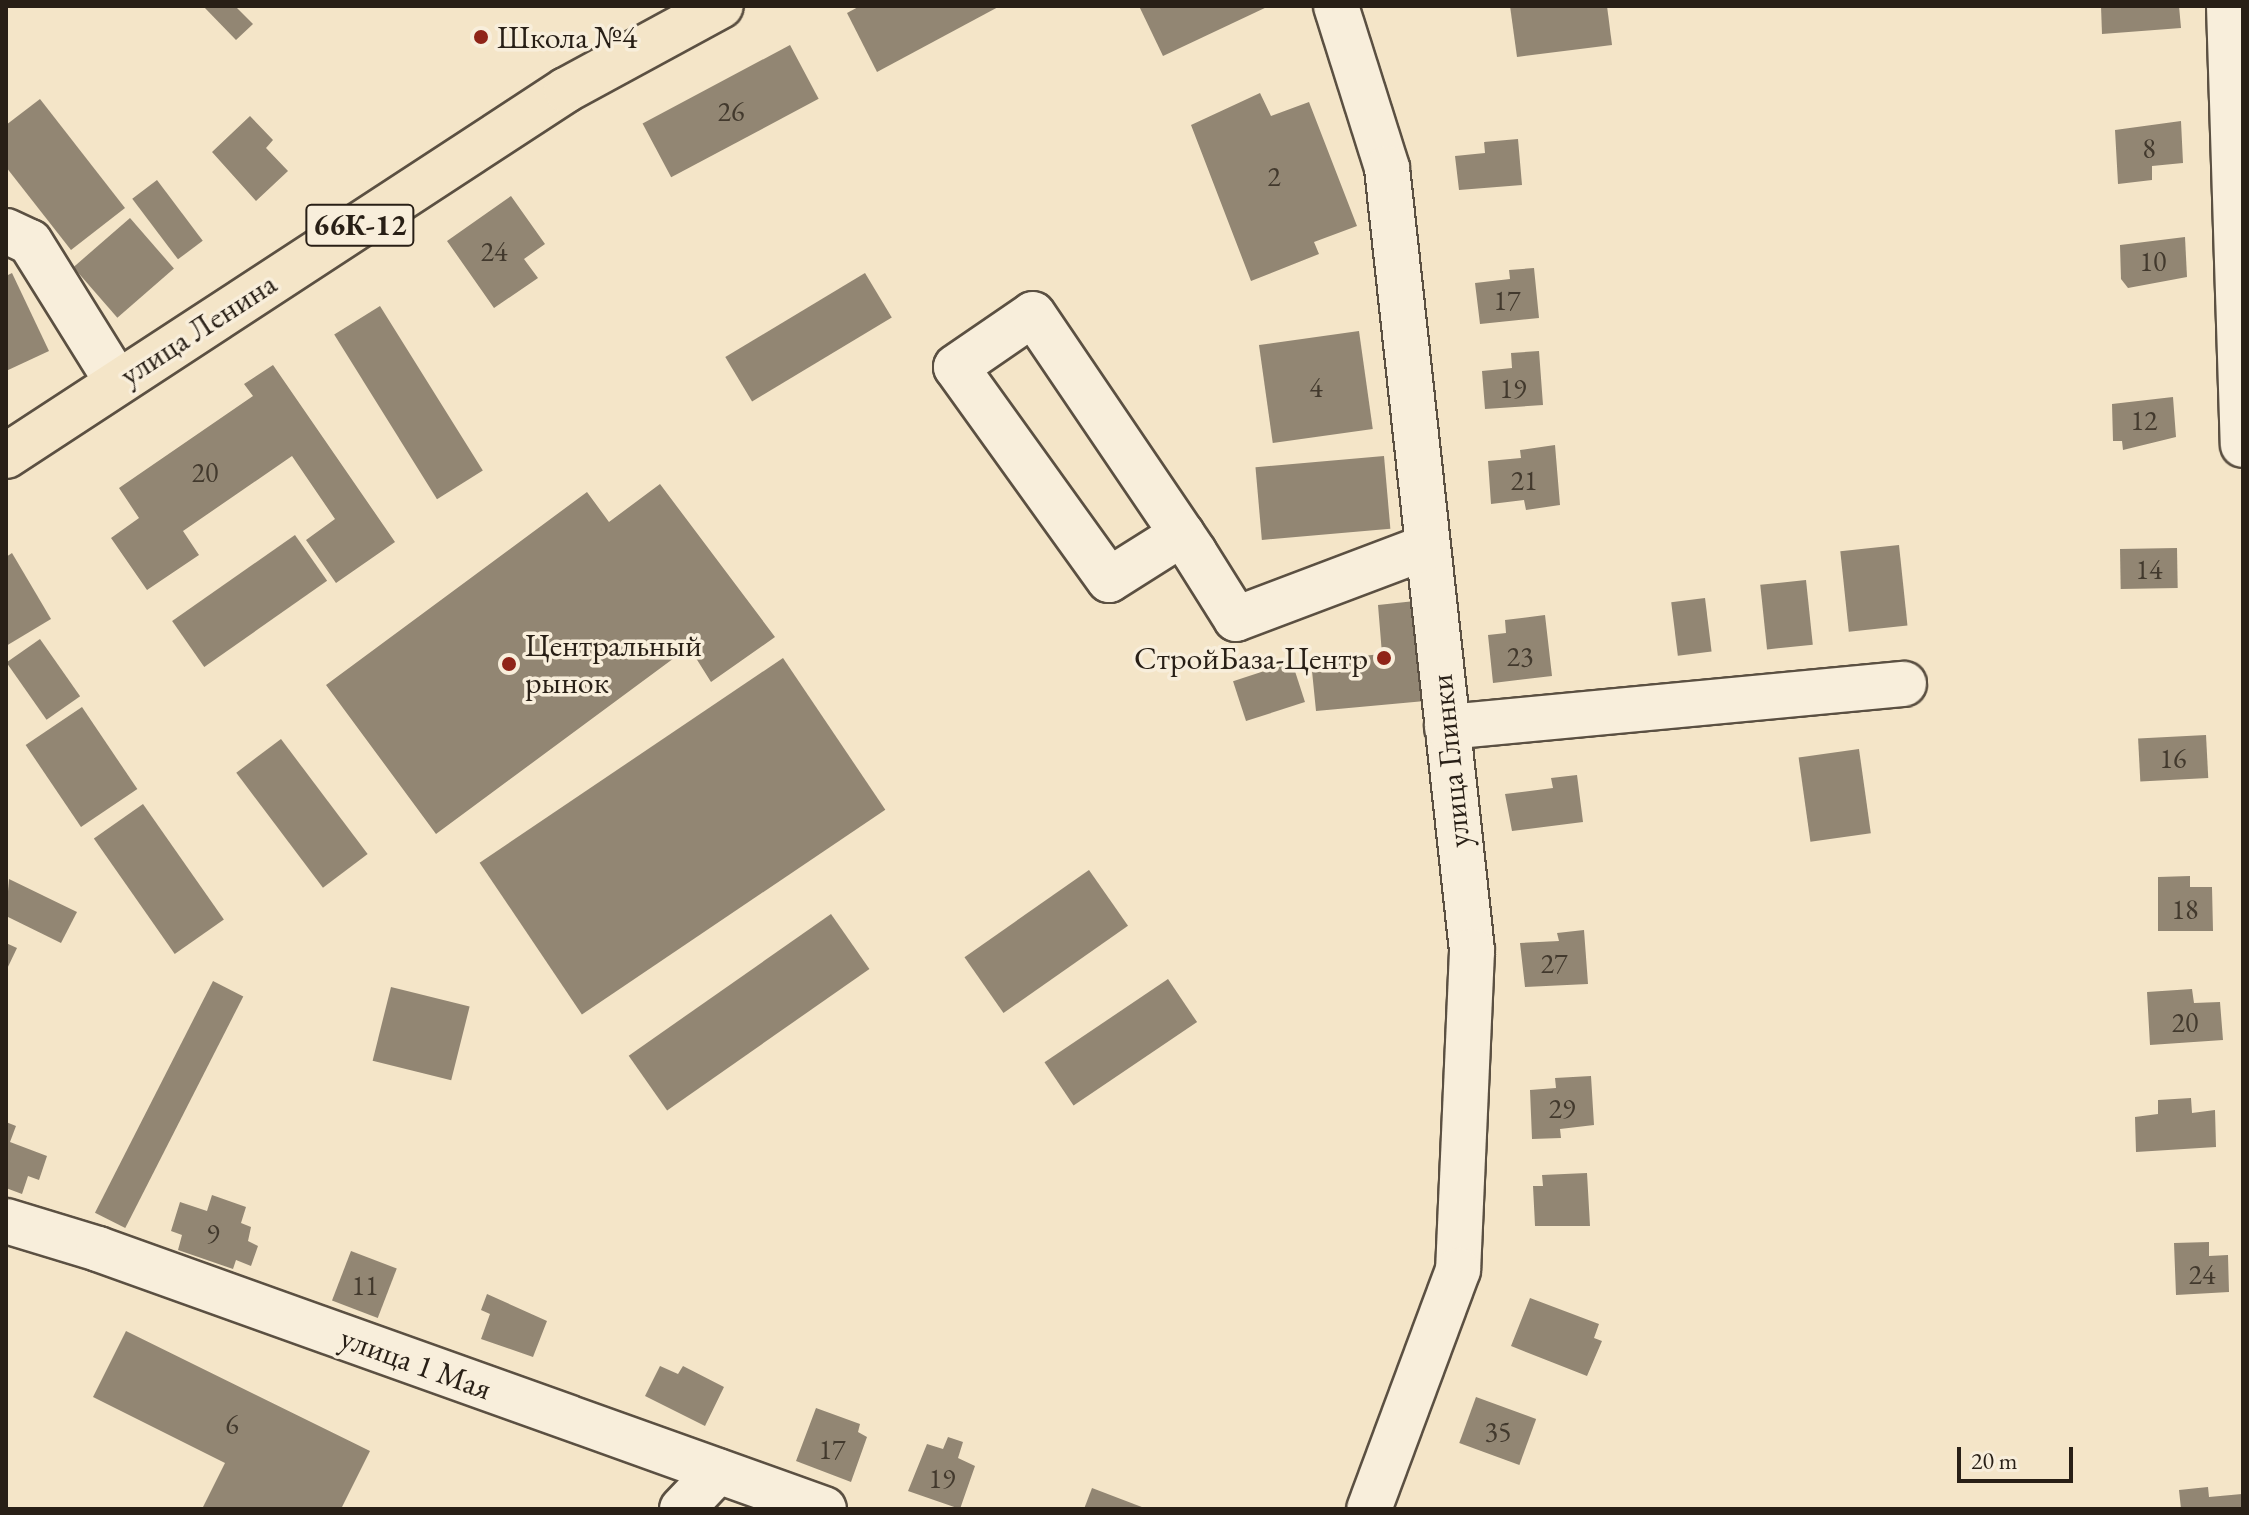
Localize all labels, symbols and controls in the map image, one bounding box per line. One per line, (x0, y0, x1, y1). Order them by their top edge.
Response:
place label: Школа №4 (497, 18, 637, 56)
marker: Школа №4 (472, 28, 490, 46)
house number: 26 (718, 94, 744, 128)
house number: 8 (2142, 131, 2156, 165)
house number: 2 (1267, 159, 1281, 193)
road number: 66К-12 (304, 199, 416, 251)
house number: 24 (481, 234, 507, 268)
house number: 10 (2140, 244, 2166, 278)
street label: улица Ленина (112, 264, 284, 394)
house number: 17 (1494, 283, 1520, 317)
house number: 4 (1309, 370, 1323, 404)
house number: 19 (1500, 371, 1526, 405)
house number: 12 (2131, 403, 2157, 437)
house number: 20 (192, 455, 218, 489)
house number: 21 (1511, 463, 1537, 497)
house number: 14 (2136, 552, 2162, 586)
place label: Центральный рынок (525, 627, 702, 702)
place label: СтройБаза-Центр (1134, 639, 1368, 677)
house number: 23 (1507, 639, 1533, 673)
marker: СтройБаза-Центр (1375, 649, 1393, 667)
marker: Центральный рынок (500, 655, 518, 673)
street label: улица Глинки (1422, 672, 1478, 850)
house number: 16 (2160, 741, 2186, 775)
house number: 18 (2172, 892, 2198, 926)
house number: 27 (1541, 946, 1567, 980)
house number: 20 (2172, 1005, 2198, 1039)
house number: 29 (1549, 1091, 1575, 1125)
house number: 9 (206, 1216, 220, 1250)
house number: 24 (2189, 1257, 2215, 1291)
house number: 11 (352, 1268, 378, 1302)
street label: улица 1 Мая (335, 1318, 497, 1408)
house number: 6 (225, 1407, 239, 1441)
house number: 35 (1485, 1414, 1511, 1448)
scale bar (1961, 1431, 2077, 1481)
house number: 17 (819, 1432, 845, 1466)
text: 20 m (1971, 1445, 2018, 1476)
house number: 19 (929, 1461, 955, 1495)

